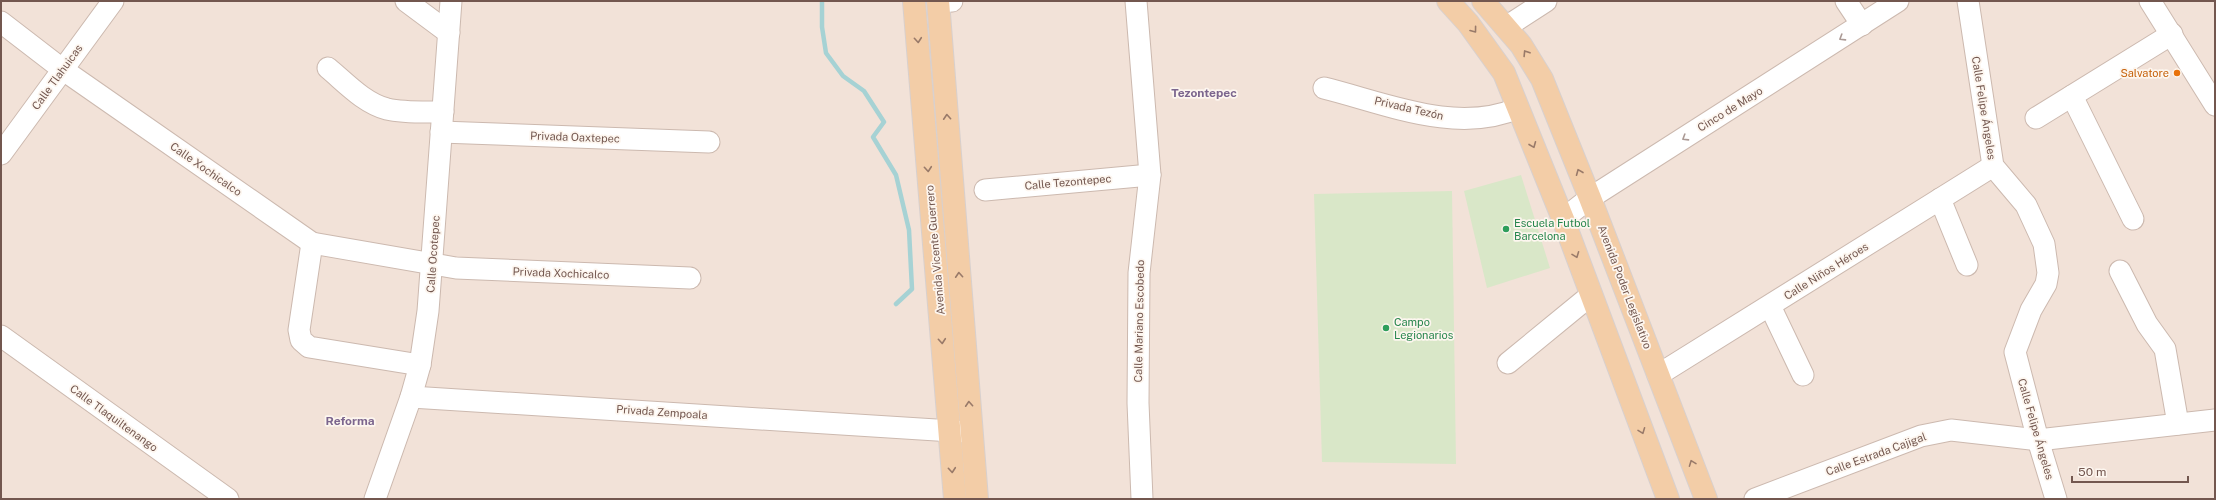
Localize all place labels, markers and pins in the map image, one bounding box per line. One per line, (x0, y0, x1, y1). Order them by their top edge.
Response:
place label: Salvatore (2120, 67, 2169, 79)
marker: Salvatore (2172, 68, 2182, 78)
place label: Escuela Futbol Barcelona (1514, 217, 1590, 242)
marker: Escuela Futbol Barcelona (1501, 224, 1511, 234)
place label: Campo Legionarios (1394, 316, 1454, 341)
marker: Campo Legionarios (1381, 323, 1391, 333)

